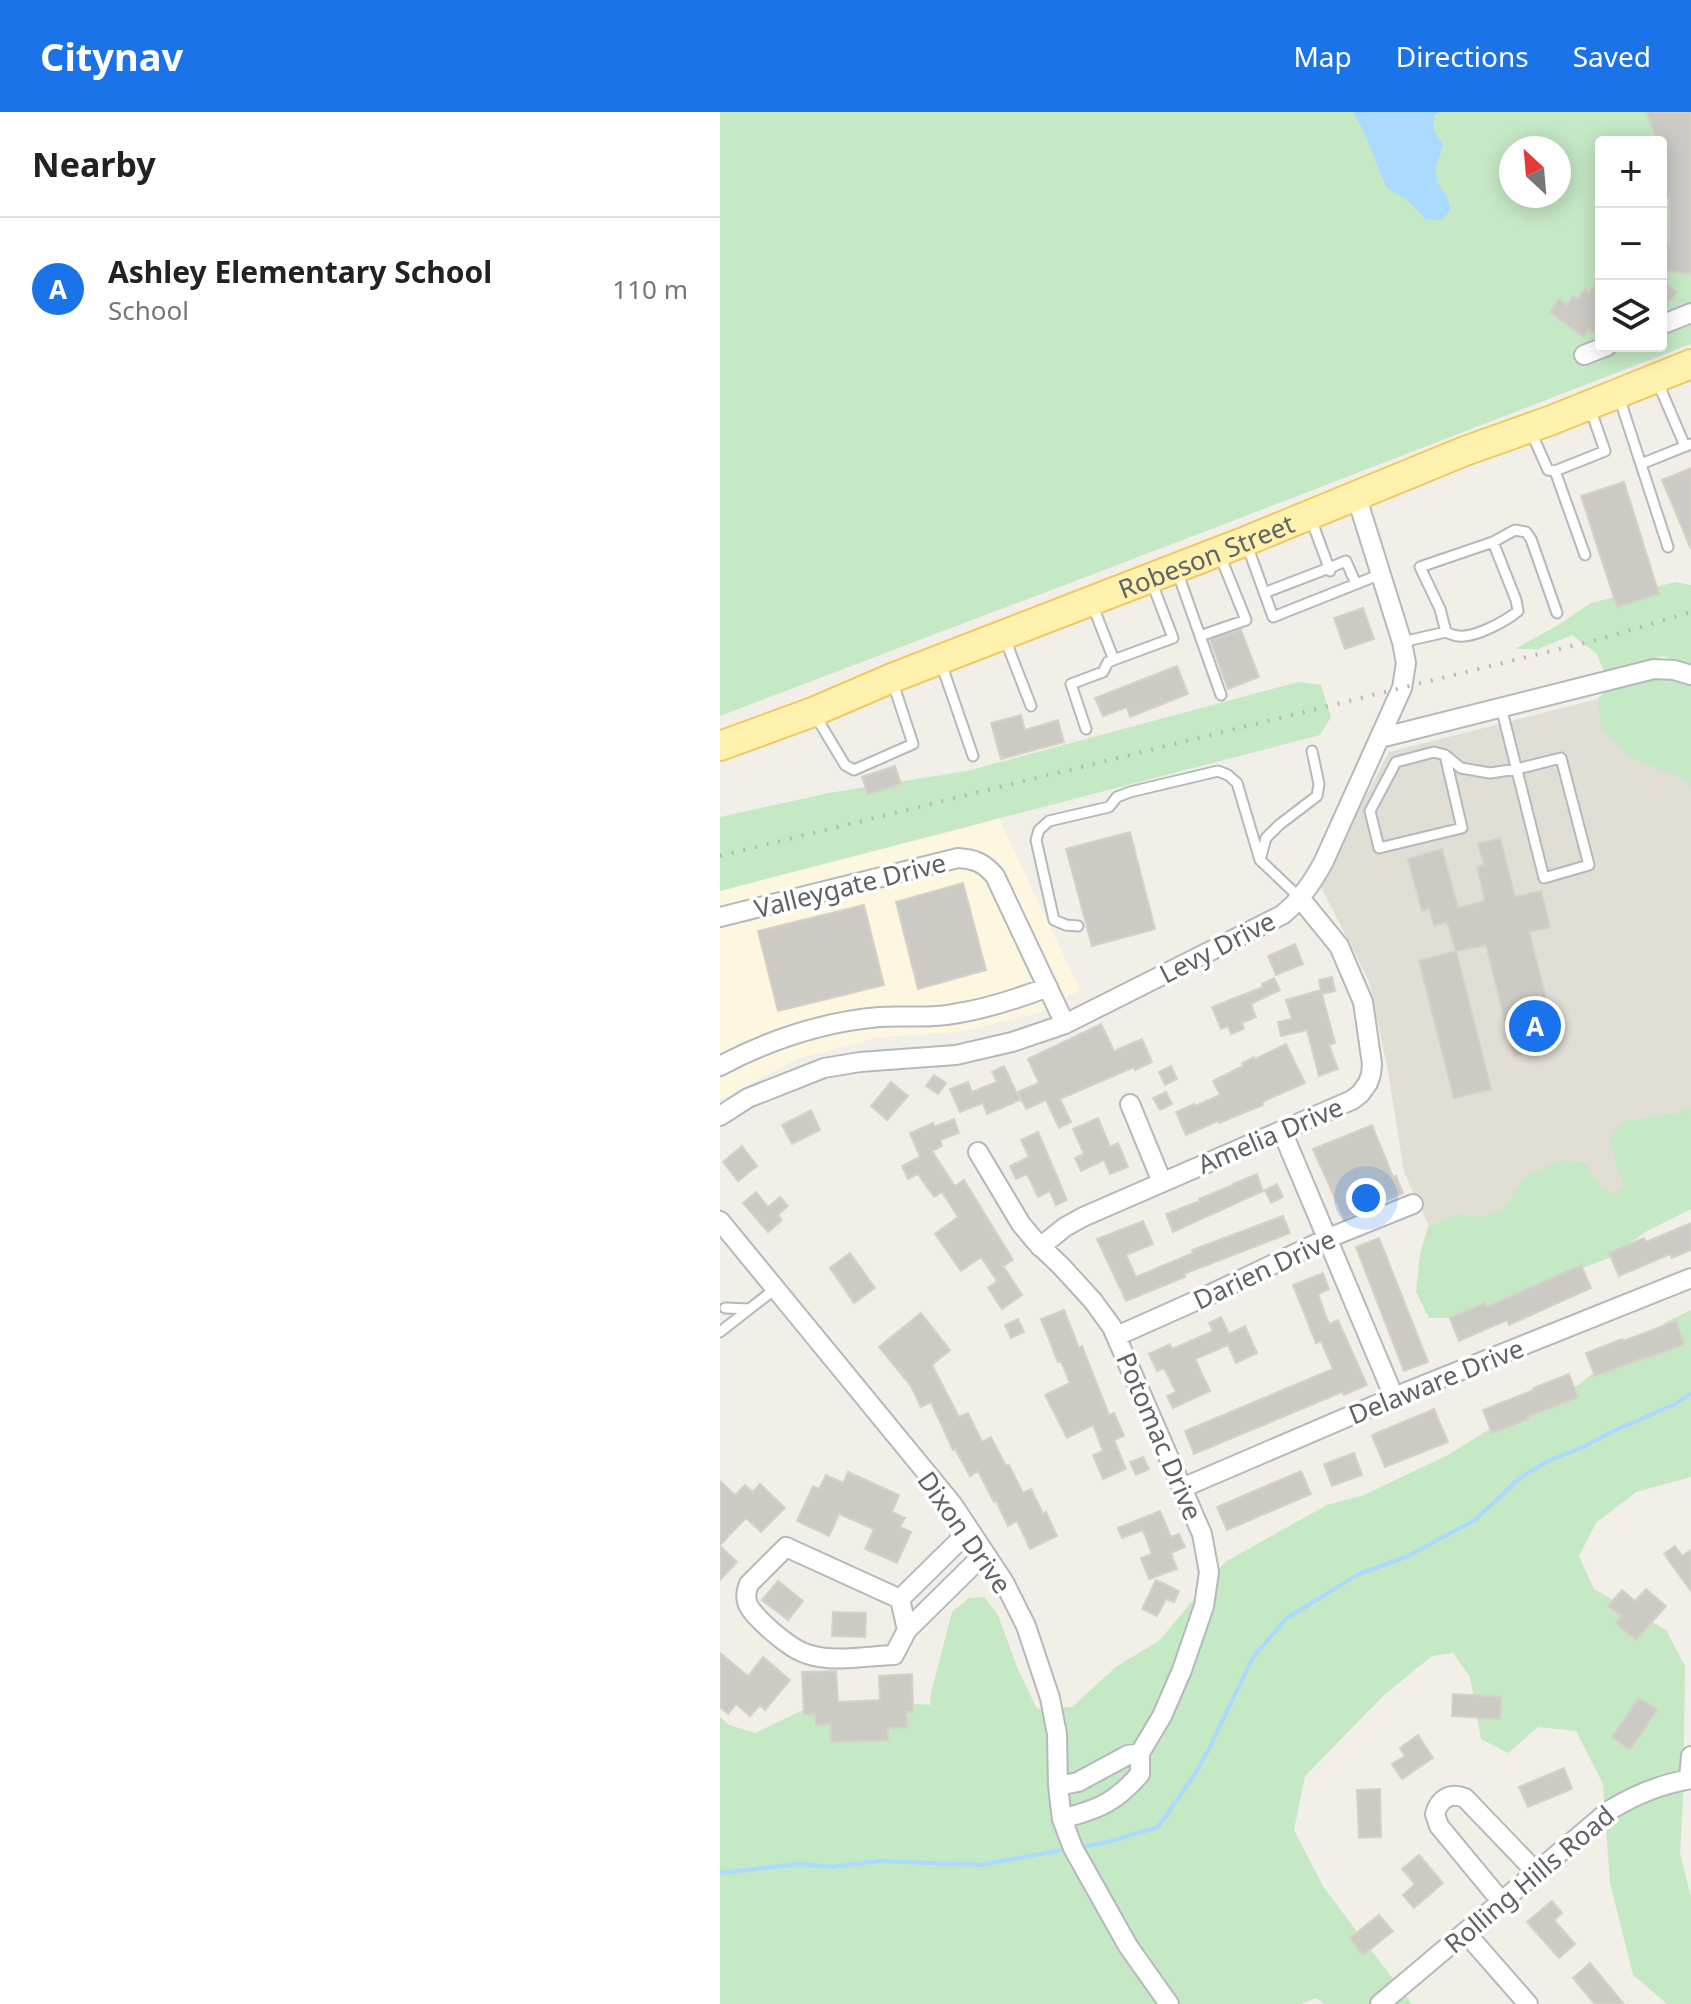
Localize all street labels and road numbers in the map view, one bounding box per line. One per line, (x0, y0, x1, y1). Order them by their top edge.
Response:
street label: Robeson Street (1113, 505, 1300, 607)
street label: Valleygate Drive (750, 844, 950, 926)
street label: Levy Drive (1153, 903, 1281, 991)
street label: Amelia Drive (1192, 1088, 1348, 1182)
street label: Darien Drive (1187, 1220, 1341, 1318)
street label: Delaware Drive (1343, 1329, 1529, 1433)
street label: Potomac Drive (1108, 1347, 1212, 1525)
street label: Dixon Drive (910, 1464, 1020, 1600)
street label: Rolling Hills Road (1436, 1797, 1622, 1961)

